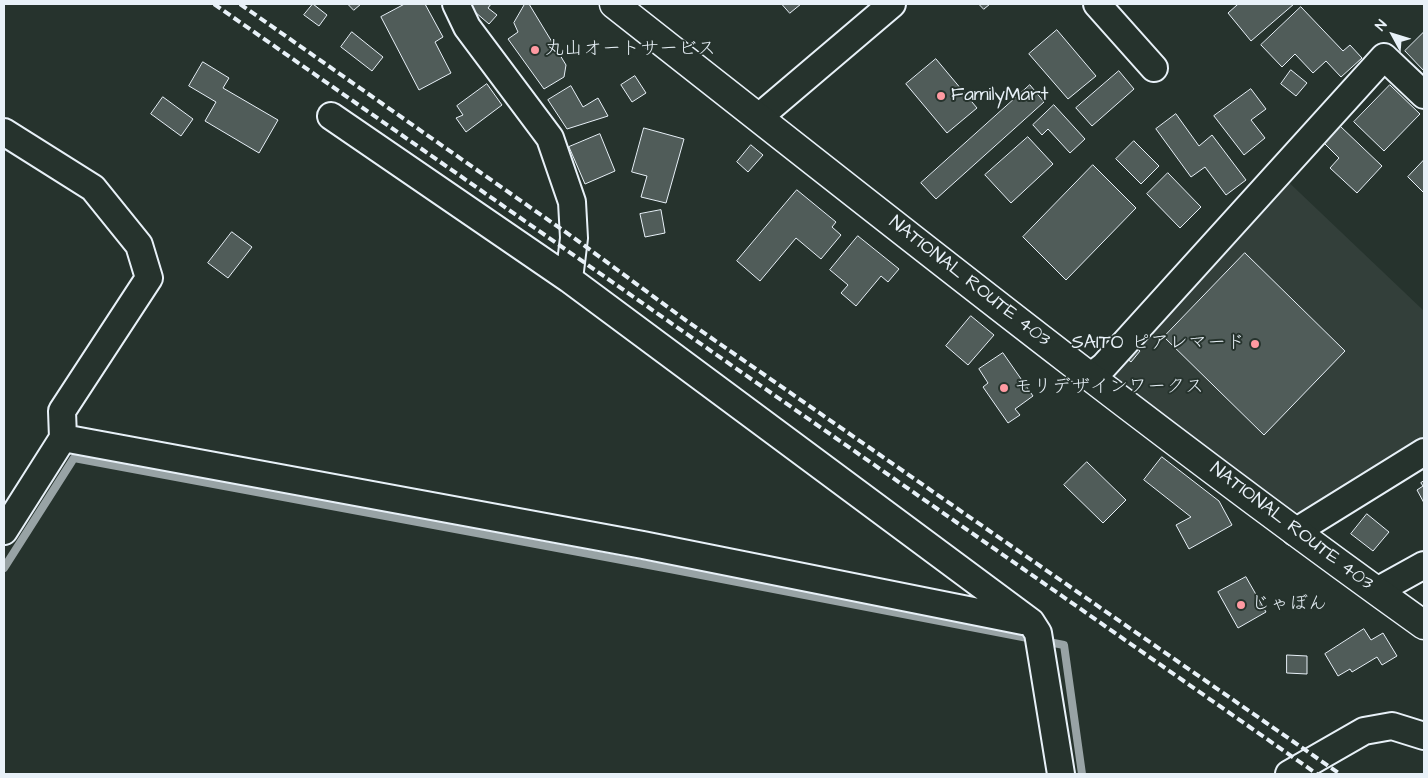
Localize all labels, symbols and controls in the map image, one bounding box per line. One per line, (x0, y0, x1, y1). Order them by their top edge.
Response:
north arrow (1368, 10, 1418, 60)
text: N (1371, 16, 1392, 35)
place label: 丸山オートサービス (545, 39, 716, 61)
marker: 丸山オートサービス (529, 44, 541, 56)
place label: FamilyMart (951, 85, 1048, 107)
marker: FamilyMart (935, 90, 947, 102)
street label: NATIONAL ROUTE 403 (884, 212, 1054, 352)
place label: SAITO ピアレマード (1072, 333, 1245, 355)
marker: SAITO ピアレマード (1249, 338, 1261, 350)
place label: モリデザインワークス (1014, 377, 1204, 399)
marker: モリデザインワークス (998, 382, 1010, 394)
street label: NATIONAL ROUTE 403 (1205, 458, 1377, 596)
place label: じゃぼん (1251, 594, 1327, 616)
marker: じゃぼん (1235, 599, 1247, 611)

